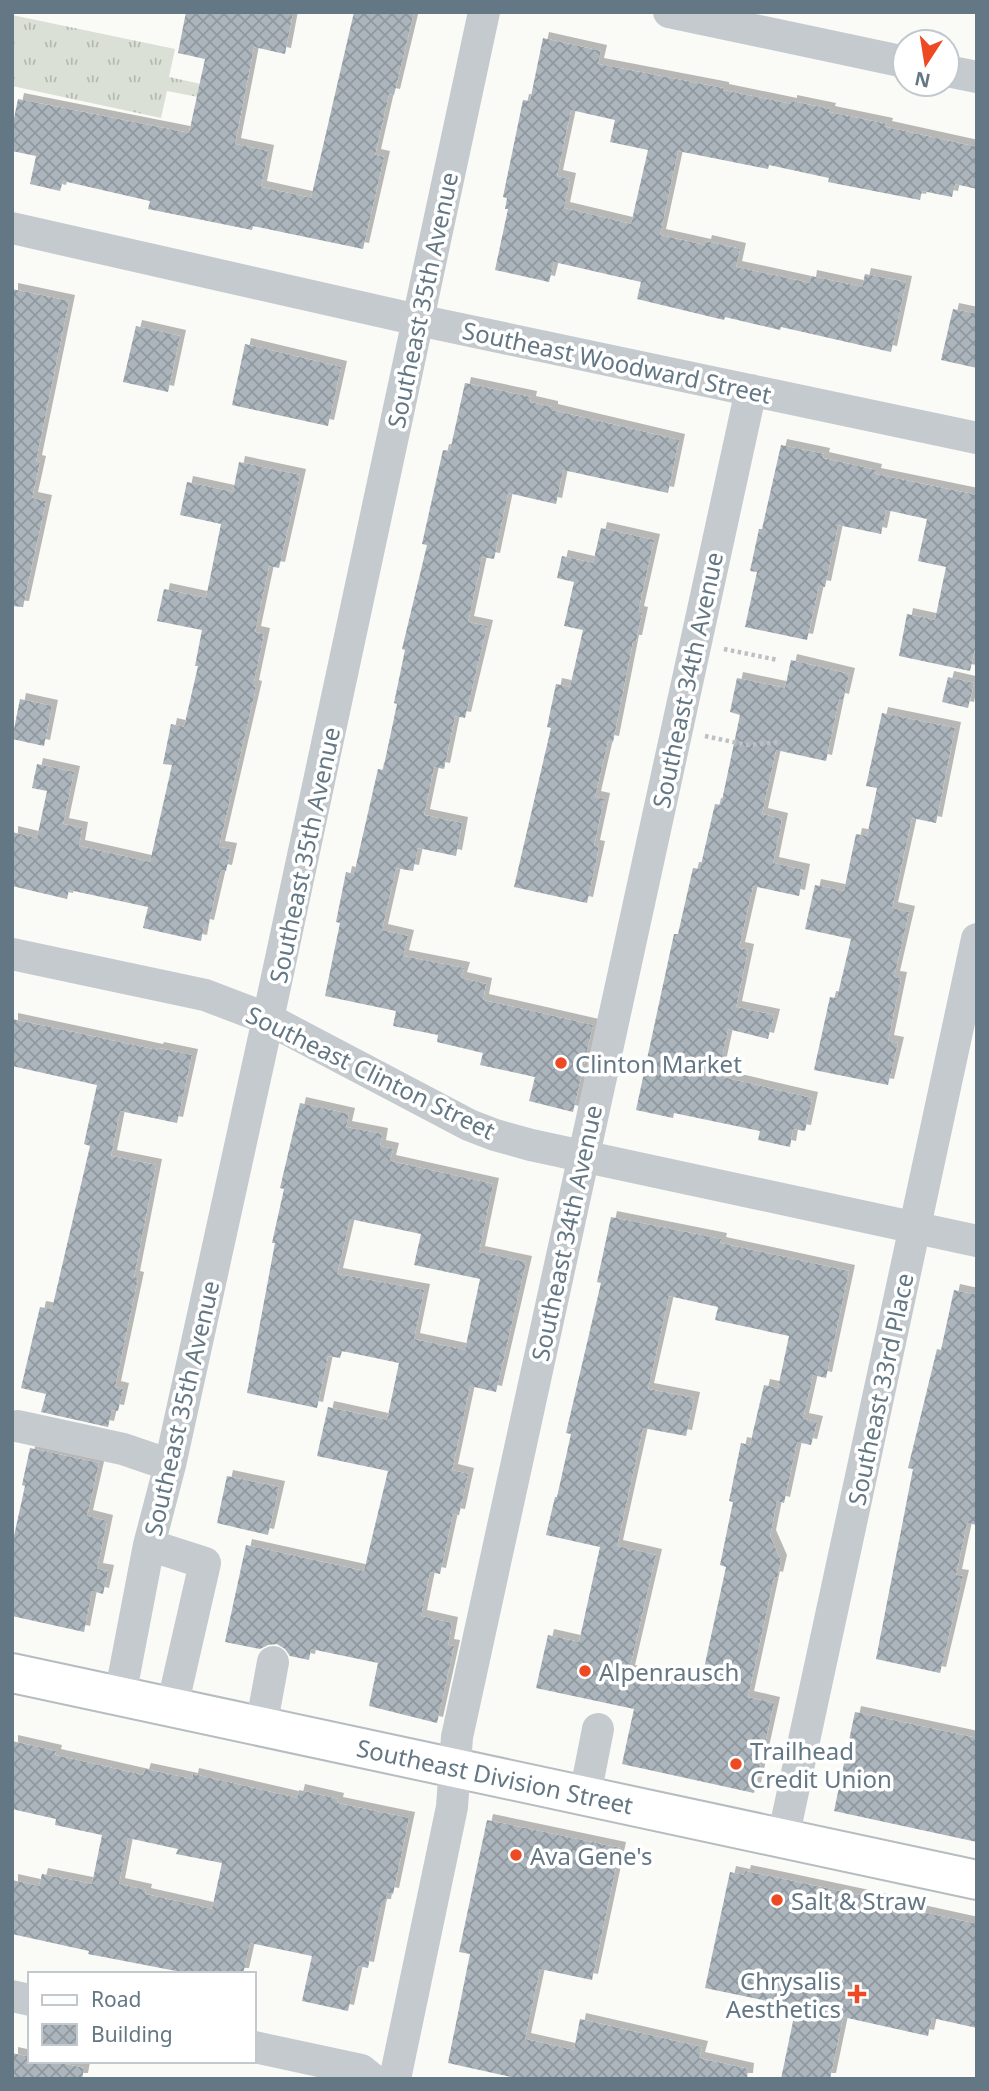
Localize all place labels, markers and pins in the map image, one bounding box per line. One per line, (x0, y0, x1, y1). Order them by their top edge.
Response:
place label: Clinton Market (575, 1047, 742, 1080)
marker: Clinton Market (553, 1055, 569, 1071)
place label: Alpenrausch (599, 1655, 739, 1688)
marker: Alpenrausch (577, 1663, 593, 1679)
place label: Trailhead Credit Union (750, 1734, 892, 1795)
marker: Trailhead Credit Union (728, 1756, 744, 1772)
place label: Ava Gene's (530, 1839, 653, 1872)
marker: Ava Gene's (508, 1847, 524, 1863)
place label: Salt & Straw (791, 1884, 926, 1917)
marker: Salt & Straw (769, 1892, 785, 1908)
place label: Chrysalis Aesthetics (726, 1964, 841, 2025)
marker: Chrysalis Aesthetics (847, 1984, 867, 2004)

